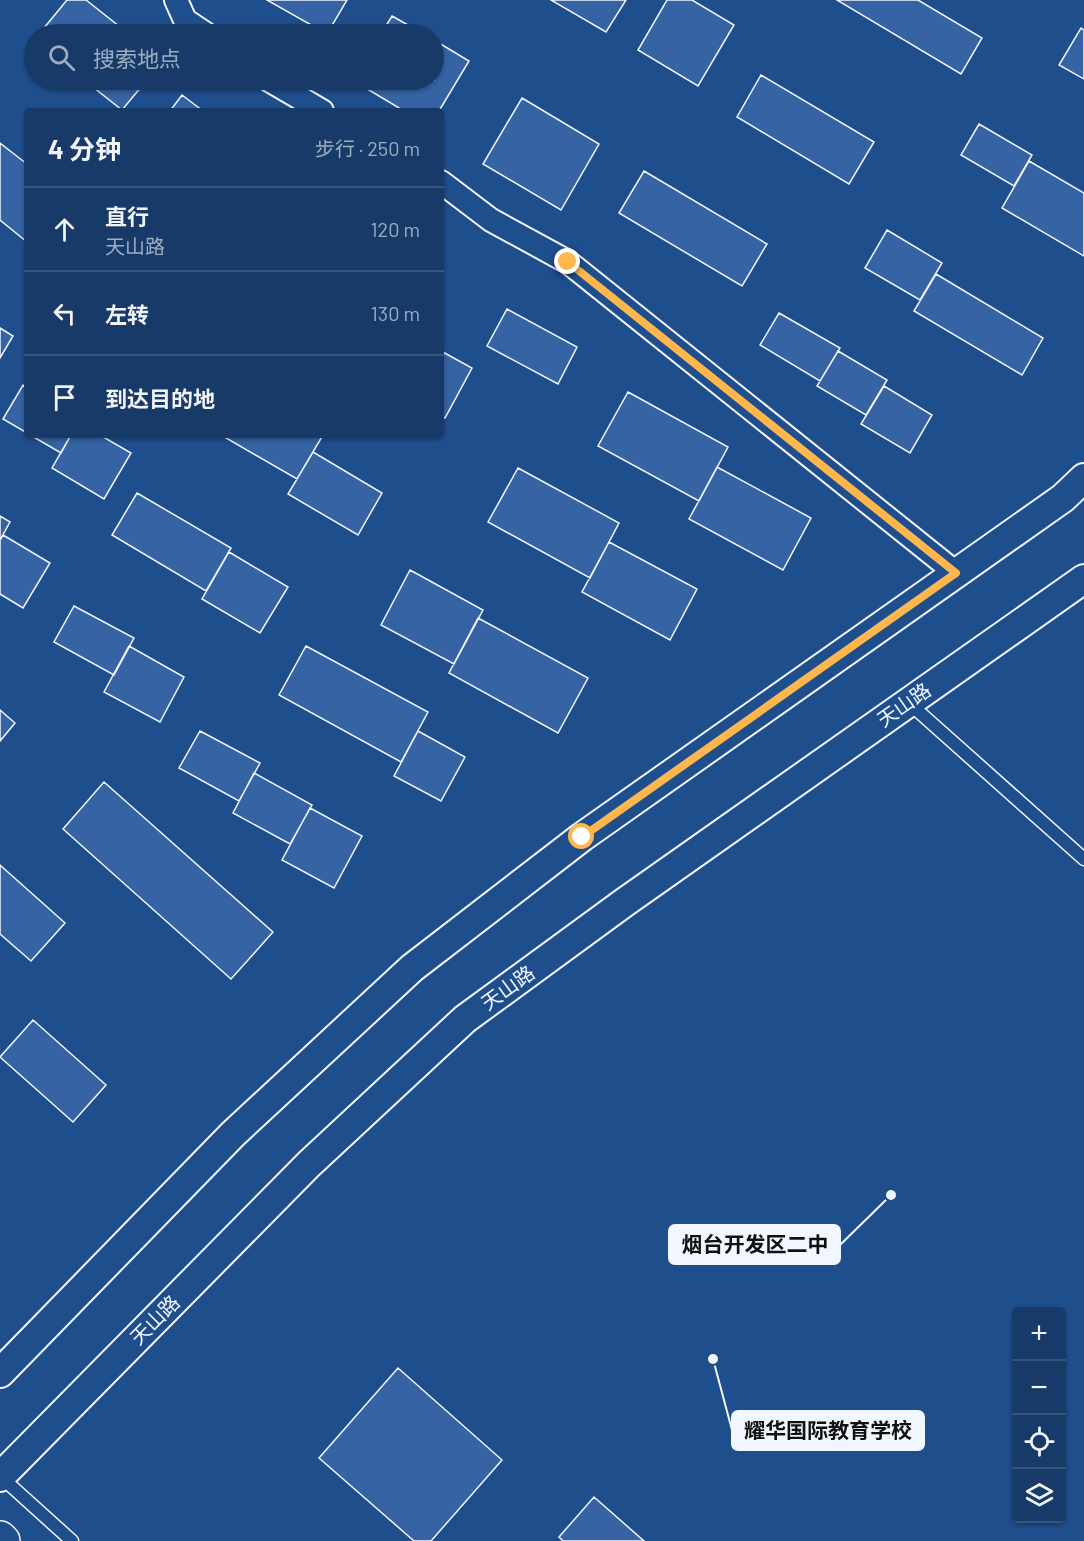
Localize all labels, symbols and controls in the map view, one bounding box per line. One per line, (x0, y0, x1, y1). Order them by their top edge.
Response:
search box (24, 24, 444, 90)
icon: search (45, 41, 78, 74)
text: 搜索地点 (93, 45, 181, 71)
text: 4 分钟 (48, 133, 121, 164)
text: 步行 · 250 m (315, 136, 420, 160)
text: 直行 (105, 203, 149, 229)
icon: ahead (48, 213, 81, 246)
text: 120 m (370, 217, 420, 241)
text: 天山路 (105, 234, 165, 258)
route end (554, 248, 580, 274)
icon: left (48, 297, 81, 330)
text: 左转 (105, 301, 149, 327)
text: 130 m (371, 301, 420, 325)
icon: arrive (48, 381, 81, 414)
text: 到达目的地 (105, 385, 215, 411)
street label: 天山路 (872, 677, 935, 731)
route start (568, 823, 594, 849)
street label: 天山路 (476, 960, 539, 1015)
callout: 烟台开发区二中 (669, 1225, 840, 1264)
text: 烟台开发区二中 (682, 1231, 829, 1256)
street label: 天山路 (125, 1290, 184, 1349)
map controls (1012, 1307, 1066, 1523)
button: + (1012, 1307, 1066, 1361)
button: − (1012, 1361, 1066, 1415)
callout: 耀华国际教育学校 (732, 1411, 924, 1450)
button: locate (1012, 1415, 1066, 1469)
text: 耀华国际教育学校 (744, 1417, 912, 1442)
button: layers (1012, 1469, 1066, 1523)

